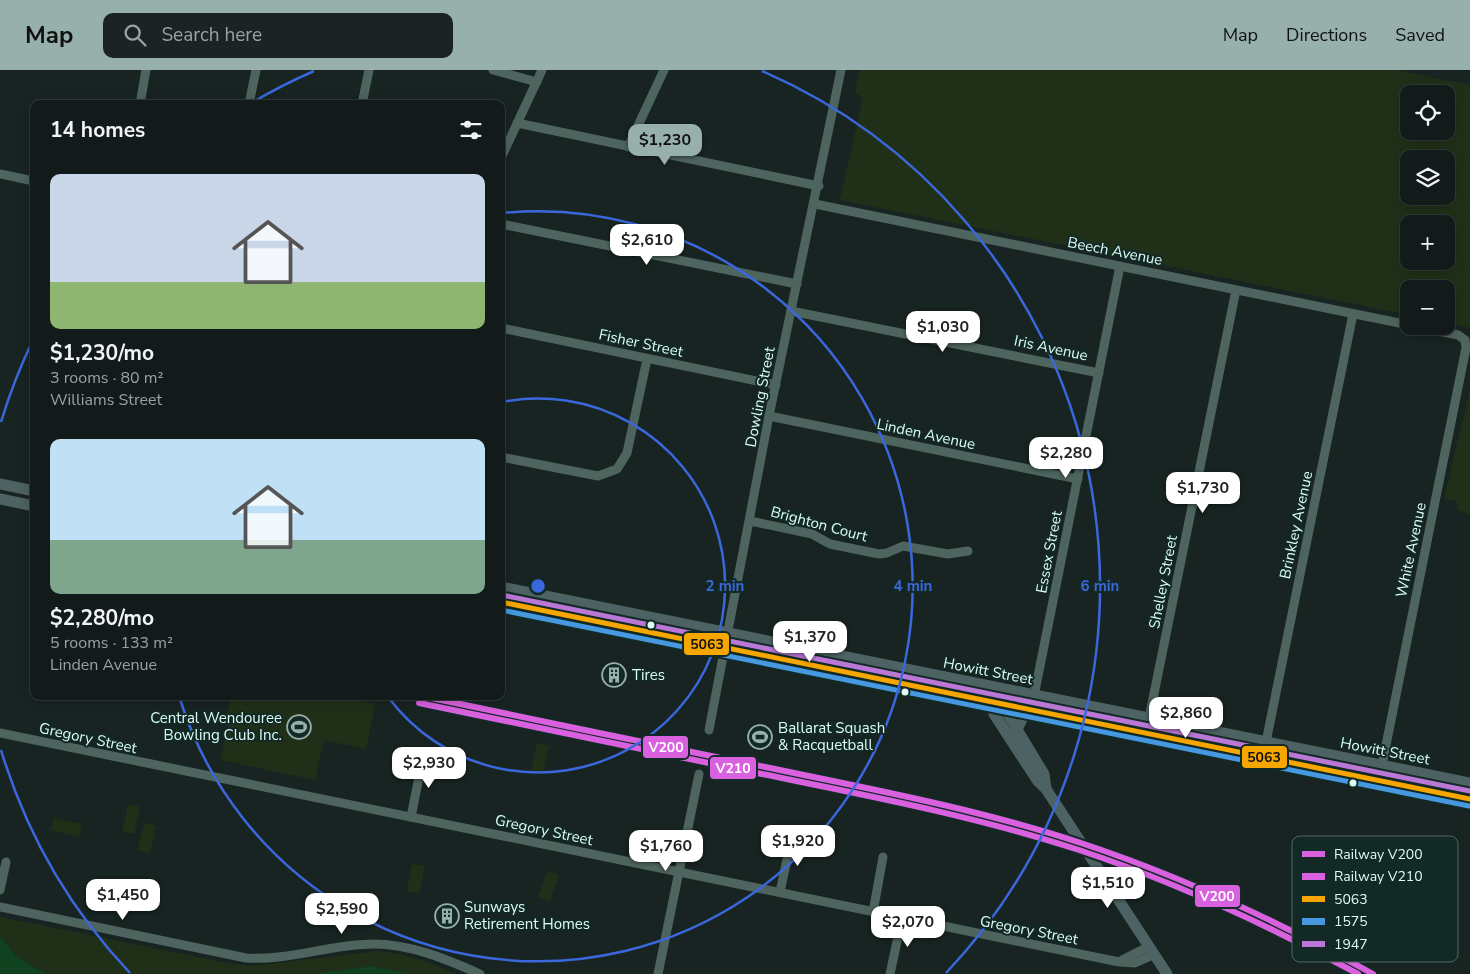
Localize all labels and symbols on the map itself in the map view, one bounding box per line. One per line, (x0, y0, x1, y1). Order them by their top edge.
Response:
pin: $1,230 (624, 124, 706, 166)
pin: $2,610 (606, 224, 688, 266)
street label: Beech Avenue (1066, 232, 1164, 270)
pin: $1,030 (902, 310, 984, 353)
street label: Fisher Street (597, 324, 686, 362)
street label: Iris Avenue (1012, 330, 1090, 366)
street label: Dowling Street (740, 344, 780, 449)
street label: Linden Avenue (875, 414, 977, 454)
pin: $2,280 (1025, 436, 1107, 479)
street label: Brinkley Avenue (1275, 469, 1317, 581)
pin: $1,730 (1162, 472, 1244, 514)
street label: Brighton Court (768, 501, 870, 547)
street label: White Avenue (1391, 501, 1431, 599)
street label: Essex Street (1031, 508, 1067, 595)
street label: Shelley Street (1144, 533, 1182, 630)
text: 2 min (706, 576, 744, 596)
text: 4 min (894, 576, 932, 596)
text: 6 min (1081, 576, 1119, 596)
centre of rings (529, 577, 547, 595)
unlabelled marker (646, 620, 656, 630)
pin: $1,370 (769, 620, 851, 663)
line badge: 5063 (683, 632, 730, 656)
text: 5063 (690, 635, 724, 654)
street label: Howitt Street (942, 653, 1035, 690)
building icon: Tires (601, 662, 627, 688)
place label: Tires (632, 665, 665, 685)
unlabelled marker (900, 687, 910, 697)
pin: $2,860 (1145, 696, 1227, 739)
place label: Central Wendouree Bowling Club Inc. (150, 708, 282, 745)
sports icon: Central Wendouree Bowling Club Inc. (286, 714, 312, 740)
street label: Gregory Street (37, 718, 140, 758)
place label: Ballarat Squash & Racquetball (778, 718, 885, 755)
sports icon: Ballarat Squash & Racquetball (747, 724, 773, 750)
street label: Howitt Street (1339, 733, 1432, 770)
line badge: V200 (642, 735, 689, 759)
text: V200 (647, 738, 684, 757)
line badge: 5063 (1241, 745, 1288, 769)
pin: $2,930 (388, 746, 470, 789)
text: 5063 (1247, 748, 1281, 767)
line badge: V210 (709, 756, 757, 780)
text: V210 (714, 759, 751, 778)
unlabelled marker (1348, 778, 1358, 788)
street label: Gregory Street (493, 810, 596, 850)
pin: $1,920 (757, 824, 839, 867)
pin: $1,760 (625, 830, 707, 872)
legend (1292, 836, 1458, 962)
text: Railway V200 (1334, 845, 1423, 864)
pin: $1,510 (1067, 866, 1149, 909)
text: Railway V210 (1334, 867, 1423, 886)
pin: $1,450 (82, 878, 164, 921)
line badge: V200 (1194, 884, 1241, 908)
text: V200 (1198, 887, 1235, 906)
text: 5063 (1334, 890, 1368, 909)
pin: $2,590 (301, 892, 383, 935)
place label: Sunways Retirement Homes (464, 897, 590, 934)
building icon: Sunways Retirement Homes (434, 903, 460, 929)
pin: $2,070 (867, 906, 949, 948)
street label: Gregory Street (978, 911, 1081, 949)
text: 1575 (1334, 912, 1368, 931)
text: 1947 (1334, 935, 1368, 954)

